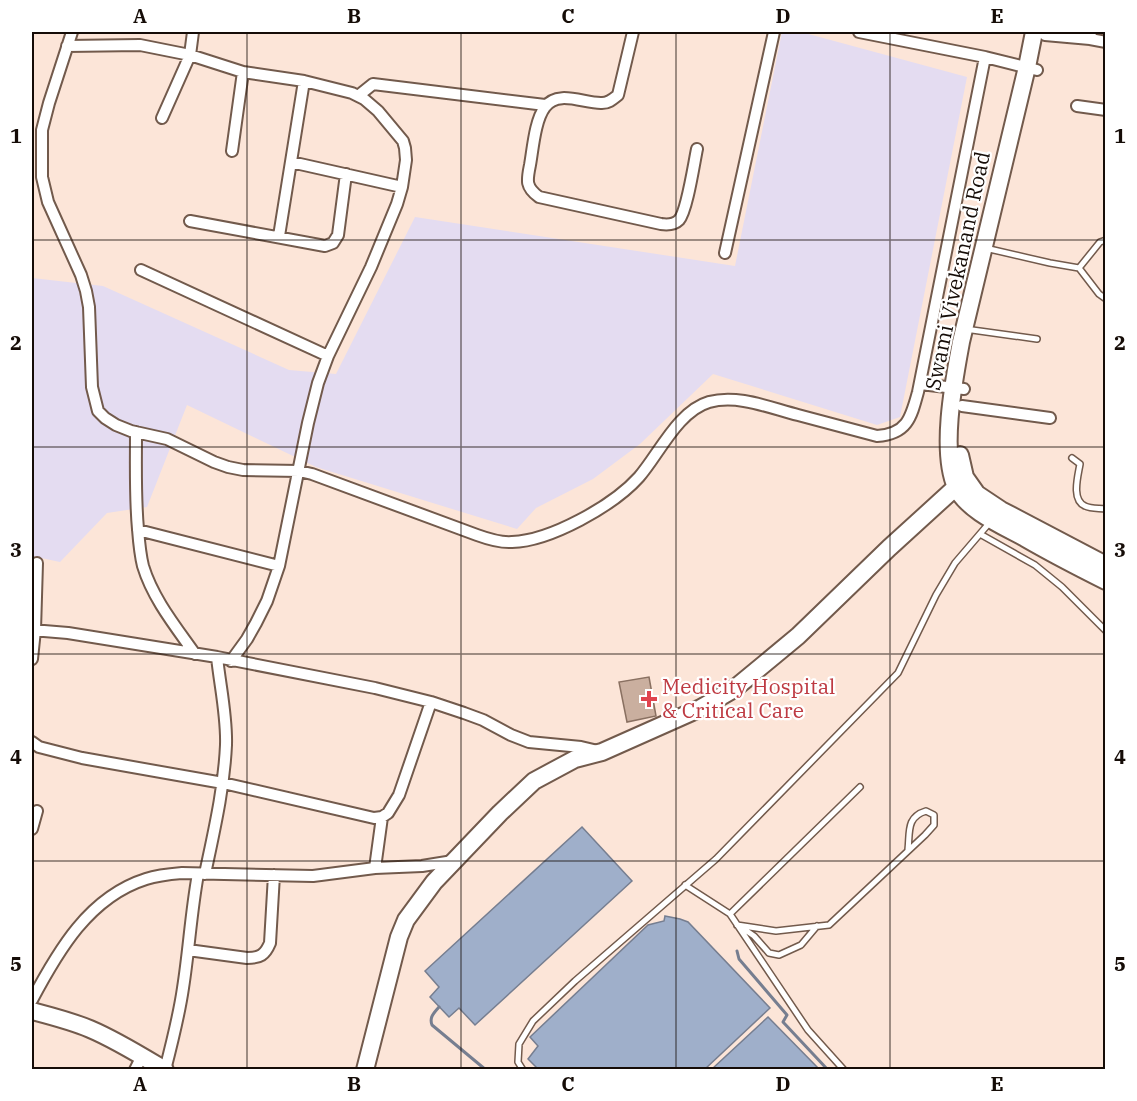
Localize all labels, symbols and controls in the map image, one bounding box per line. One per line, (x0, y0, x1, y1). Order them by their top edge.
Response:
text: A (133, 2, 147, 29)
text: B (347, 2, 361, 29)
text: C (561, 2, 575, 29)
text: D (775, 2, 791, 29)
text: E (990, 2, 1004, 29)
text: 1 (10, 122, 22, 149)
text: 1 (1114, 122, 1126, 149)
street label: Swami Vivekanand Road (918, 149, 996, 393)
text: 2 (10, 329, 22, 356)
text: 2 (1114, 329, 1126, 356)
text: 3 (10, 536, 22, 563)
text: 3 (1114, 536, 1126, 563)
place label: Medicity Hospital & Critical Care (662, 672, 835, 724)
marker: Medicity Hospital & Critical Care (640, 690, 658, 708)
text: 4 (10, 743, 22, 770)
text: 4 (1114, 743, 1126, 770)
text: 5 (10, 950, 22, 977)
text: 5 (1114, 950, 1126, 977)
text: A (133, 1070, 147, 1097)
text: B (347, 1070, 361, 1097)
text: C (561, 1070, 575, 1097)
text: D (775, 1070, 791, 1097)
text: E (990, 1070, 1004, 1097)

